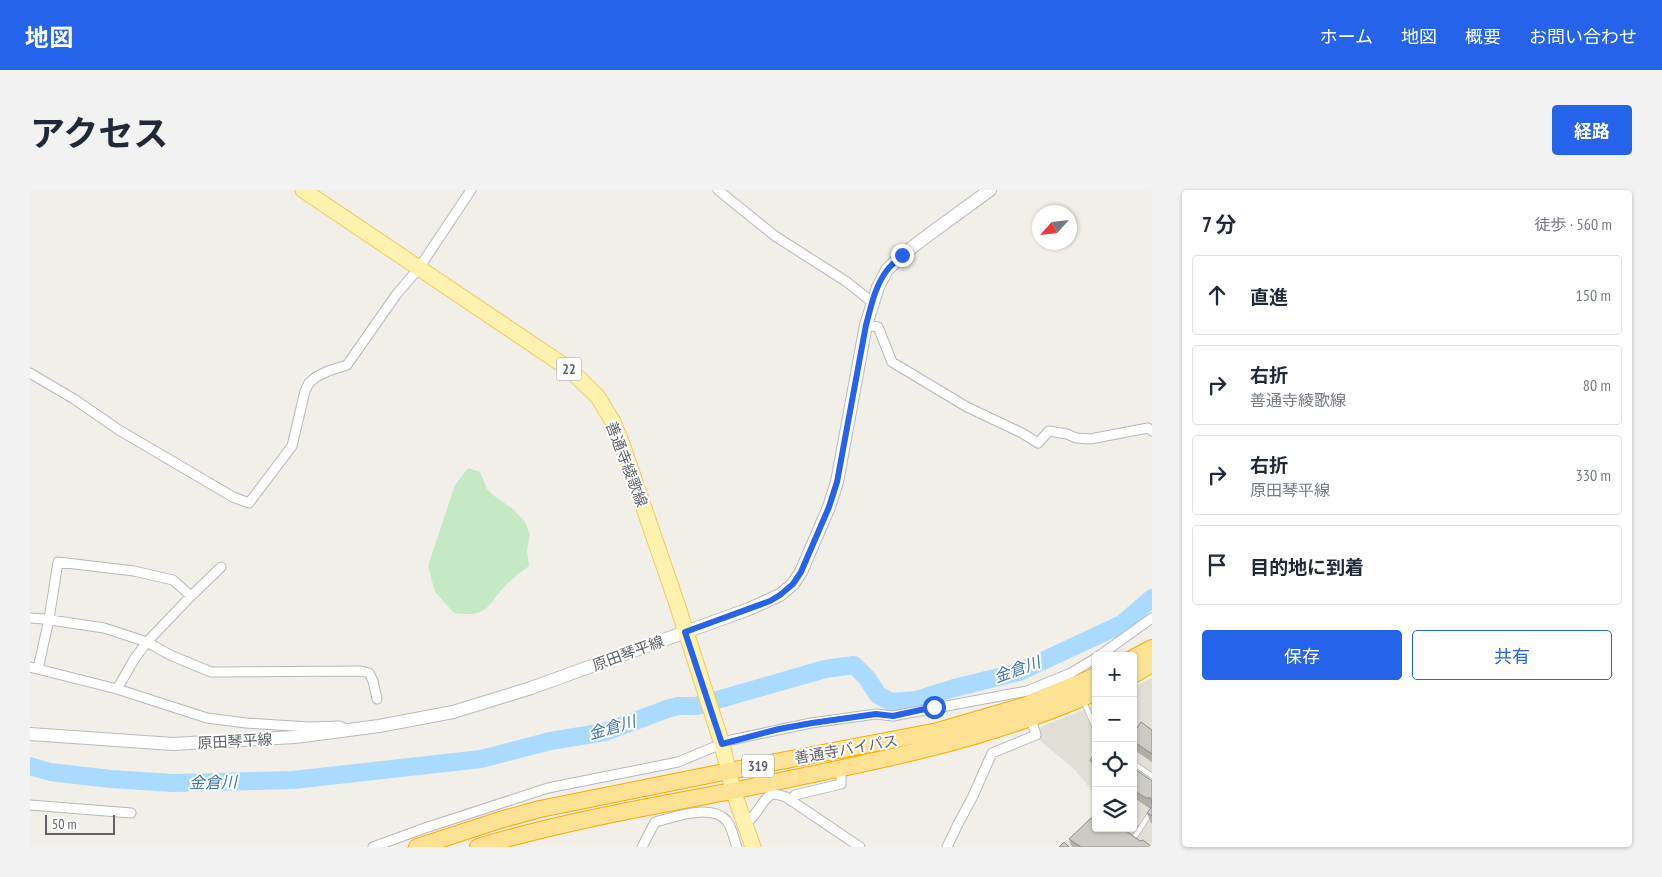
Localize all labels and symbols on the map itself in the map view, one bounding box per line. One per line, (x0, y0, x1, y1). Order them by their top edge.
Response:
north arrow (1032, 205, 1077, 250)
route end (891, 244, 914, 267)
road number: 22 (556, 358, 582, 380)
street label: 善通寺綾歌線 (602, 419, 652, 509)
street label: 原田琴平線 (590, 631, 666, 675)
water label: 金倉川 (991, 651, 1045, 687)
route start (923, 696, 946, 719)
water label: 金倉川 (586, 710, 640, 743)
street label: 原田琴平線 (197, 730, 273, 752)
street label: 善通寺バイパス (793, 731, 899, 767)
road number: 319 (742, 754, 774, 778)
water label: 金倉川 (189, 772, 239, 792)
scale bar (45, 812, 115, 835)

